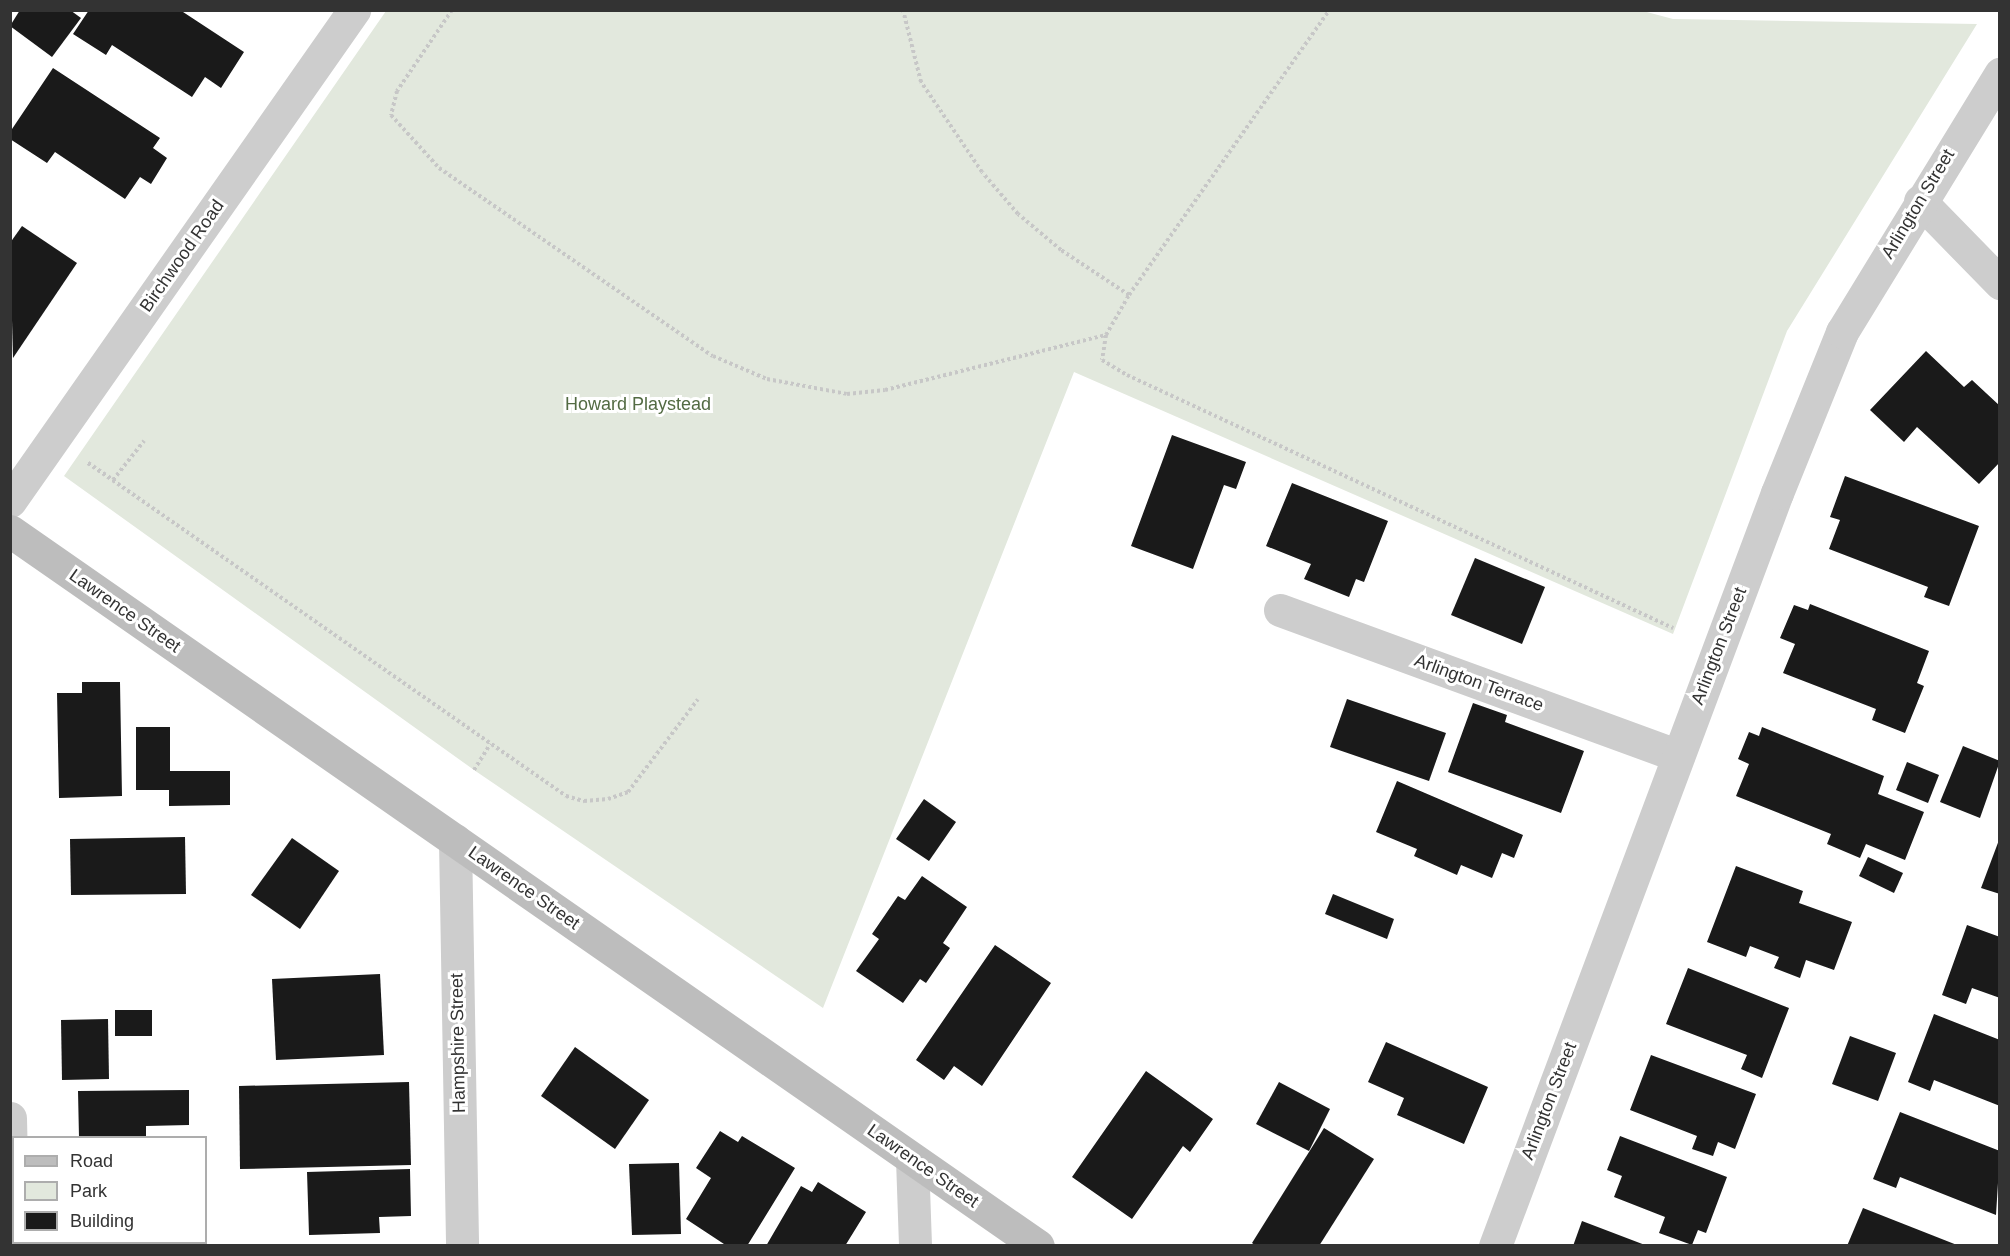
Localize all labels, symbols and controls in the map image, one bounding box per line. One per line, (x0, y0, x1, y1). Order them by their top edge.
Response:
street label: Arlington Street (1877, 145, 1959, 263)
street label: Birchwood Road (135, 196, 229, 316)
park label: Howard Playstead (565, 393, 711, 415)
street label: Lawrence Street (65, 565, 185, 657)
street label: Arlington Street (1687, 584, 1751, 708)
street label: Arlington Terrace (1411, 650, 1547, 716)
street label: Lawrence Street (464, 842, 584, 934)
street label: Hampshire Street (446, 973, 470, 1113)
street label: Arlington Street (1517, 1039, 1581, 1163)
street label: Lawrence Street (863, 1120, 983, 1212)
legend (12, 1136, 207, 1244)
text: Road (70, 1151, 113, 1171)
text: Park (70, 1181, 107, 1201)
text: Building (70, 1211, 134, 1231)

